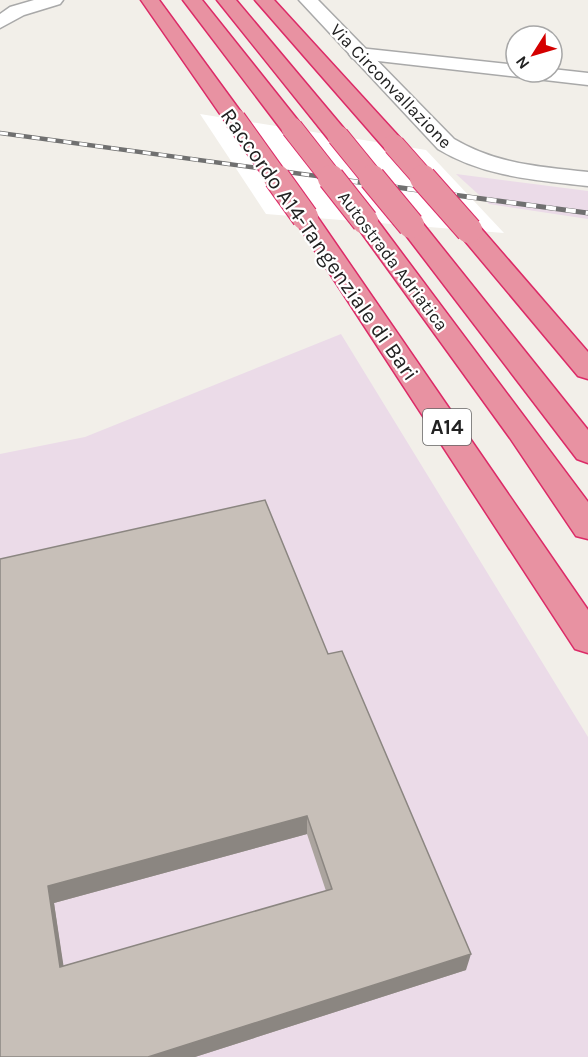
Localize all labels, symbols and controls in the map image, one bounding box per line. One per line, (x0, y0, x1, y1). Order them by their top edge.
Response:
street label: Via Circonvallazione (326, 19, 456, 153)
north arrow (504, 24, 564, 84)
text: N (511, 52, 533, 73)
street label: Raccordo A14-Tangenziale di Bari (215, 103, 424, 386)
street label: Autostrada Adriatica (333, 187, 453, 335)
road number: A14 (423, 409, 471, 445)

